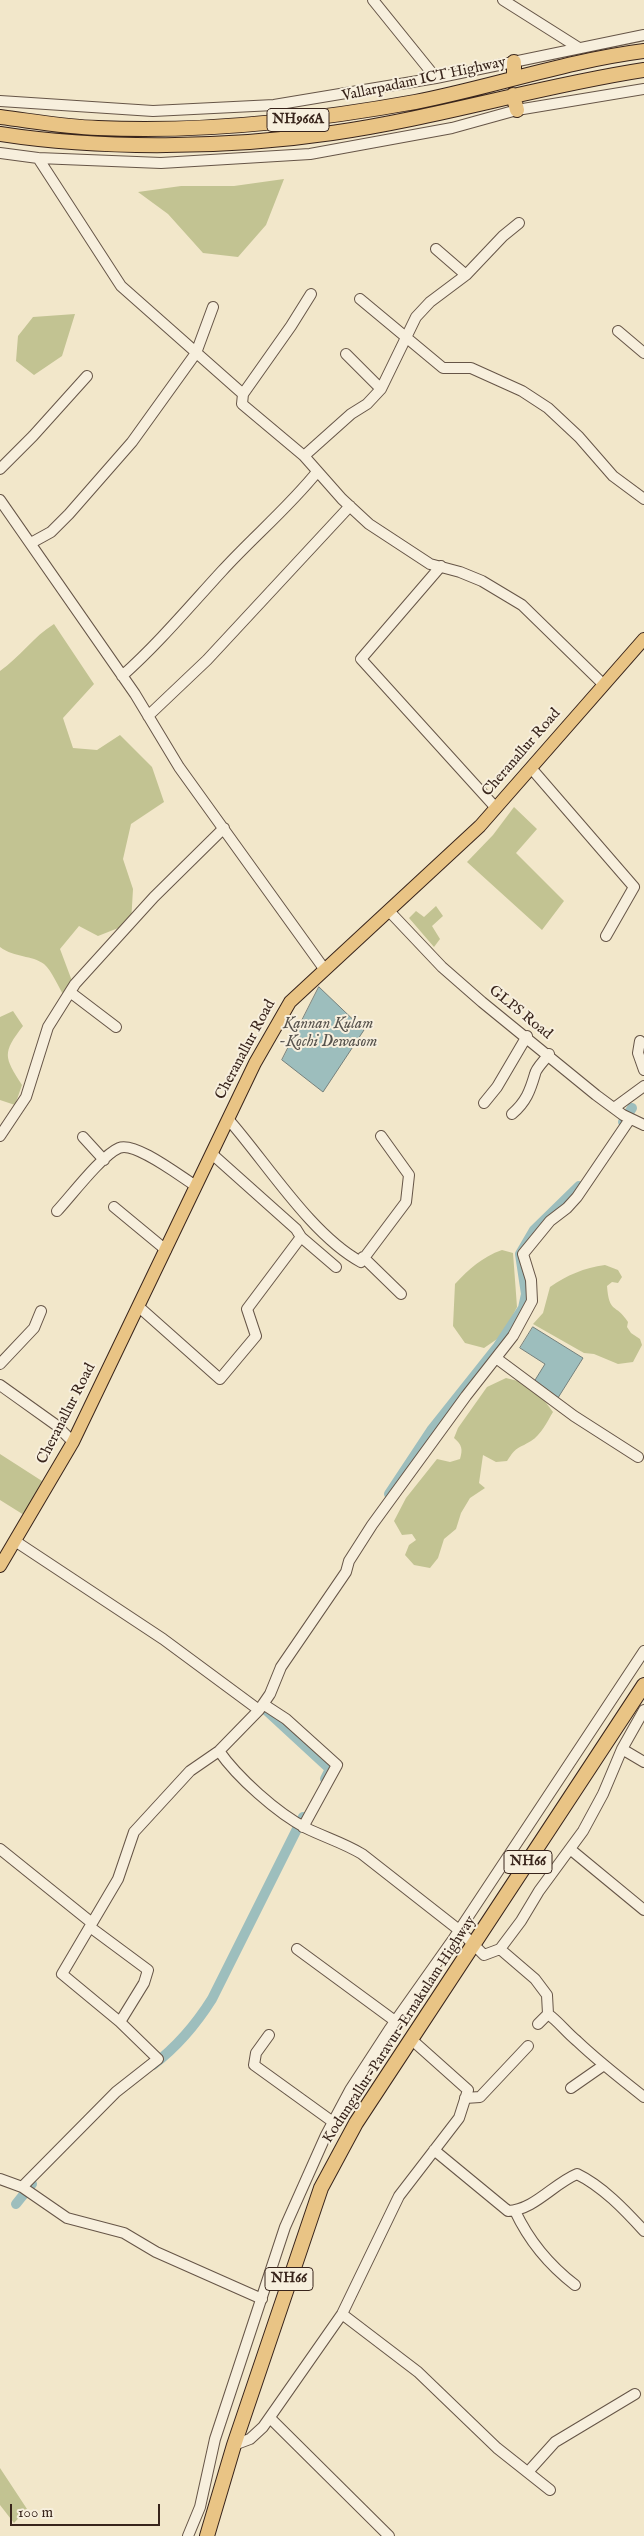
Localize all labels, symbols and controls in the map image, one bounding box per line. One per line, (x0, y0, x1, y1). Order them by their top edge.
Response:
street label: Vallarpadam ICT Highway (340, 54, 508, 106)
road number: NH966A (267, 108, 329, 132)
street label: Cheranallur Road (479, 705, 565, 801)
street label: GLPS Road (485, 982, 555, 1044)
street label: Cheranallur Road (212, 997, 280, 1103)
water label: Kannan Kulam -Kochi Dewasom (279, 1015, 377, 1053)
street label: Cheranallur Road (34, 1361, 100, 1467)
road number: NH66 (504, 1850, 552, 1874)
street label: Kodungallur-Paravur-Ernakulam Highway (320, 1913, 480, 2147)
road number: NH66 (265, 2268, 313, 2290)
scale bar (12, 2494, 162, 2526)
text: 100 m (18, 2503, 53, 2522)

